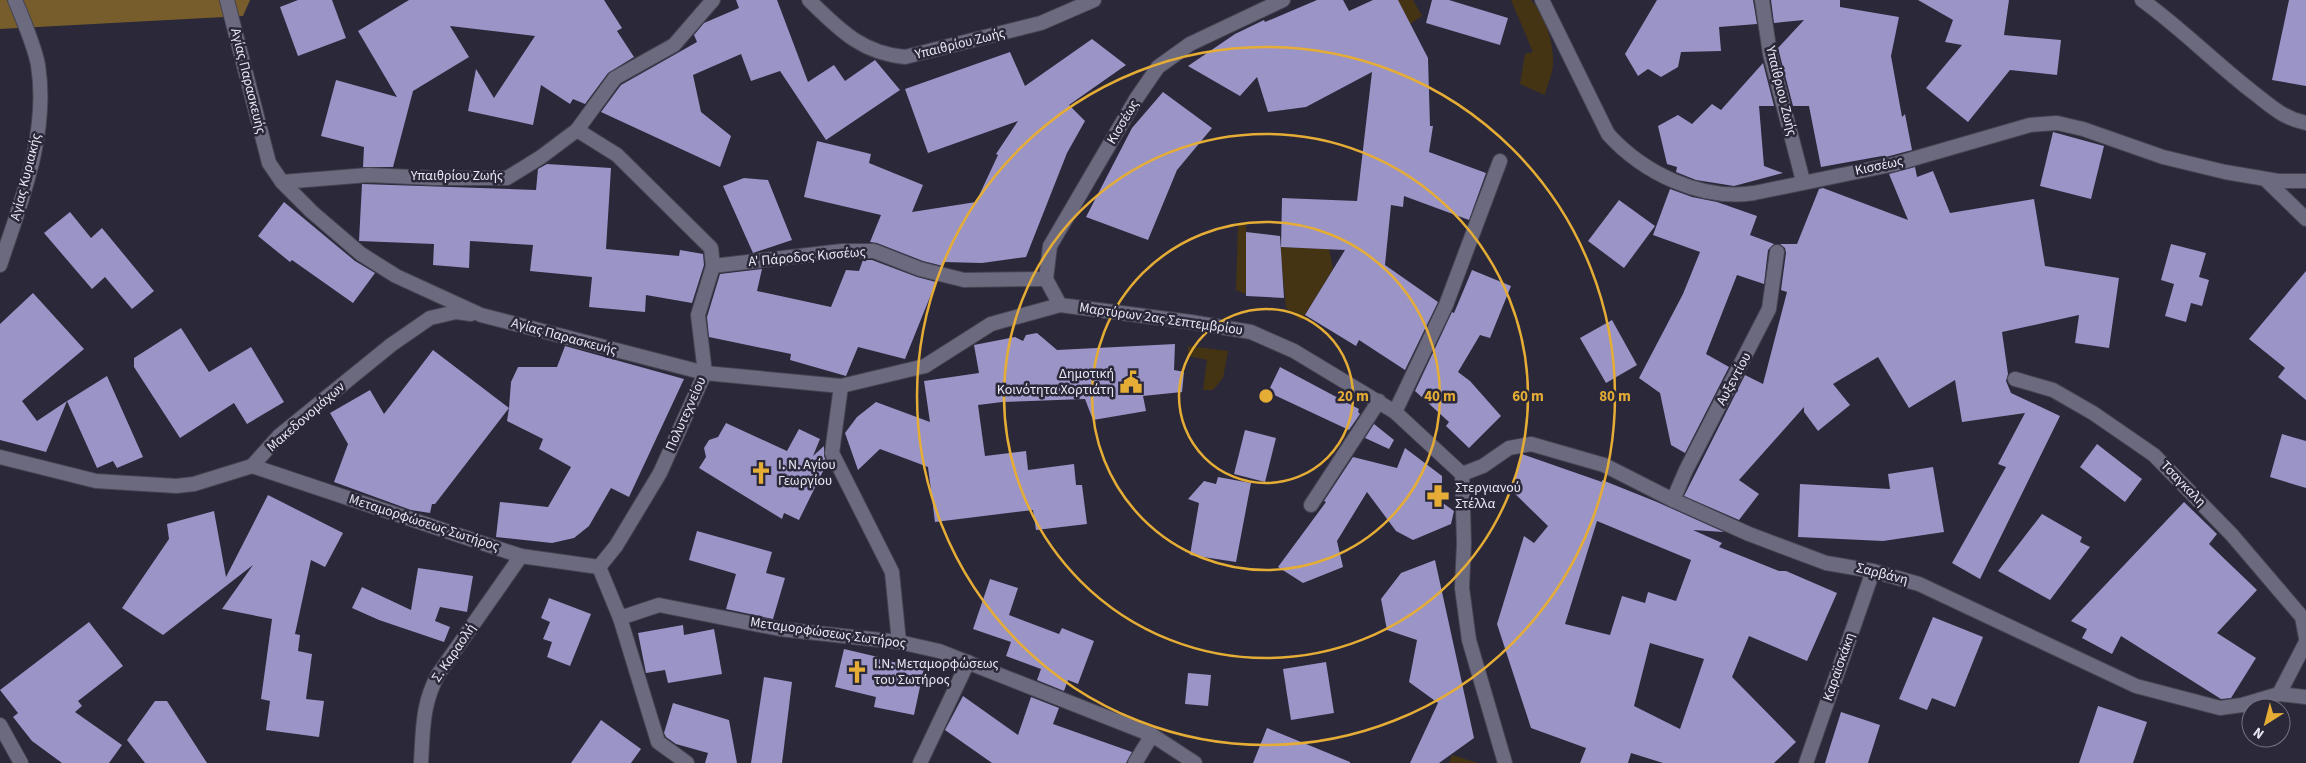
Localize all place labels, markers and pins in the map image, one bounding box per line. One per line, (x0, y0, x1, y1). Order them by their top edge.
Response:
place label: Δημοτική Κοινότητα Χορτιάτη (997, 364, 1114, 400)
public building icon: Δημοτική Κοινότητα Χορτιάτη (1118, 369, 1144, 395)
centre of rings (1257, 387, 1275, 405)
place label: Ι. Ν. Αγίου Γεωργίου (778, 455, 836, 491)
church icon: Ι. Ν. Αγίου Γεωργίου (748, 460, 774, 486)
place label: Στεργιανού Στέλλα (1455, 478, 1521, 514)
pharmacy icon: Στεργιανού Στέλλα (1425, 483, 1451, 509)
place label: I.N. Μεταμορφώσεως του Σωτήρος (874, 654, 999, 690)
church icon: I.N. Μεταμορφώσεως του Σωτήρος (844, 659, 870, 685)

